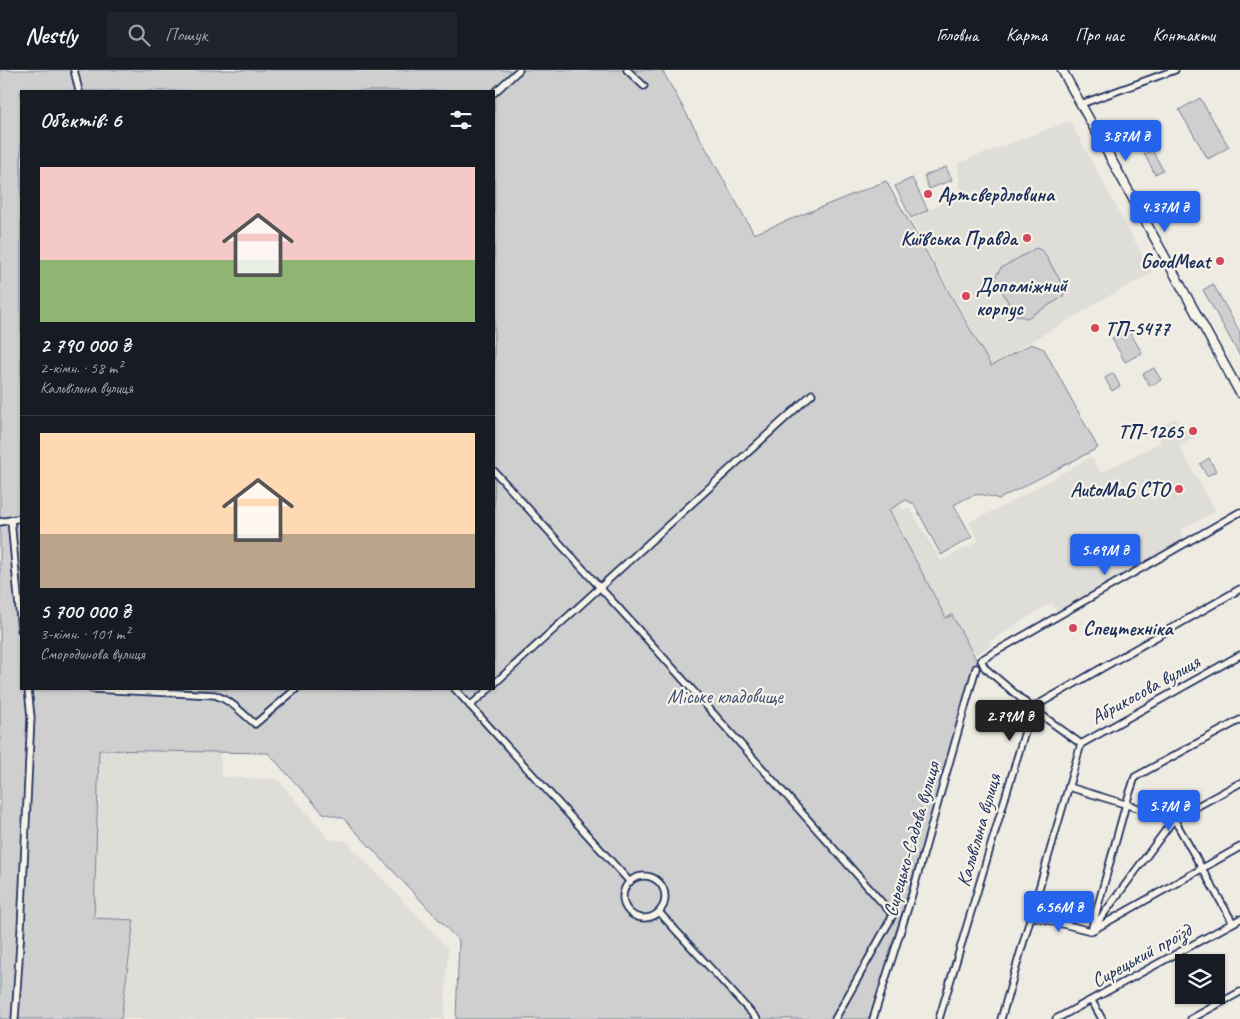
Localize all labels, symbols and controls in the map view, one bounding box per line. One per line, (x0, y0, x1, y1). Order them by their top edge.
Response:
search box (107, 12, 457, 57)
text: Nestly (25, 20, 77, 50)
icon: search (125, 21, 153, 49)
text: Пошук (165, 23, 207, 47)
text: Головна (936, 24, 978, 46)
text: Карта (1006, 24, 1047, 46)
text: Про нас (1075, 24, 1125, 46)
text: Контакти (1153, 24, 1215, 46)
icon: filters (447, 106, 475, 134)
text: Об’єктів: 6 (40, 107, 121, 133)
pin: 3.87M ₴ (1080, 119, 1172, 162)
text: 3.87M ₴ (1102, 126, 1150, 146)
place label: Артсвердловина (938, 182, 1056, 207)
marker: Артсвердловина (922, 188, 934, 200)
pin: 4.37M ₴ (1119, 190, 1211, 233)
text: 4.37M ₴ (1141, 197, 1189, 217)
icon: home (213, 200, 303, 290)
place label: Київська Правда (901, 226, 1019, 251)
marker: Київська Правда (1021, 232, 1033, 244)
place label: GoodMeat (1141, 249, 1212, 274)
marker: GoodMeat (1214, 255, 1226, 267)
place label: Допоміжний корпус (976, 273, 1068, 322)
marker: Допоміжний корпус (960, 290, 972, 302)
place label: ТП-5477 (1105, 316, 1172, 341)
marker: ТП-5477 (1089, 322, 1101, 334)
text: 2 790 000 ₴ (40, 332, 131, 358)
text: 2-кімн. · 58 m² (40, 358, 122, 378)
text: Кальвільна вулиця (40, 378, 133, 398)
place label: ТП-1265 (1118, 419, 1185, 444)
marker: ТП-1265 (1187, 425, 1199, 437)
icon: home (213, 465, 303, 555)
place label: AutoMaG СТО (1070, 477, 1172, 502)
marker: AutoMaG СТО (1173, 483, 1185, 495)
pin: 5.69M ₴ (1059, 534, 1151, 576)
text: 5.69M ₴ (1081, 540, 1129, 560)
text: 5 700 000 ₴ (40, 598, 131, 624)
place label: Спецтехніка (1083, 616, 1174, 641)
marker: Спецтехніка (1067, 622, 1079, 634)
text: 3-кімн. · 101 m² (40, 624, 130, 644)
text: Смородинова вулиця (40, 644, 144, 664)
street label: Абрикосова вулиця (1086, 649, 1205, 730)
park label: Міське кладовище (667, 684, 784, 709)
pin: 2.79M ₴ (964, 700, 1056, 742)
text: 2.79M ₴ (986, 706, 1034, 726)
street label: Сирецько-Садова вулиця (877, 757, 946, 919)
street label: Кальвільна вулиця (950, 770, 1007, 889)
pin: 5.7M ₴ (1128, 790, 1210, 832)
text: 5.7M ₴ (1149, 796, 1189, 816)
pin: 6.56M ₴ (1013, 890, 1105, 933)
text: 6.56M ₴ (1035, 897, 1083, 917)
street label: Сирецький проїзд (1087, 917, 1197, 994)
map controls (1175, 954, 1225, 1004)
button: layers (1175, 954, 1225, 1004)

